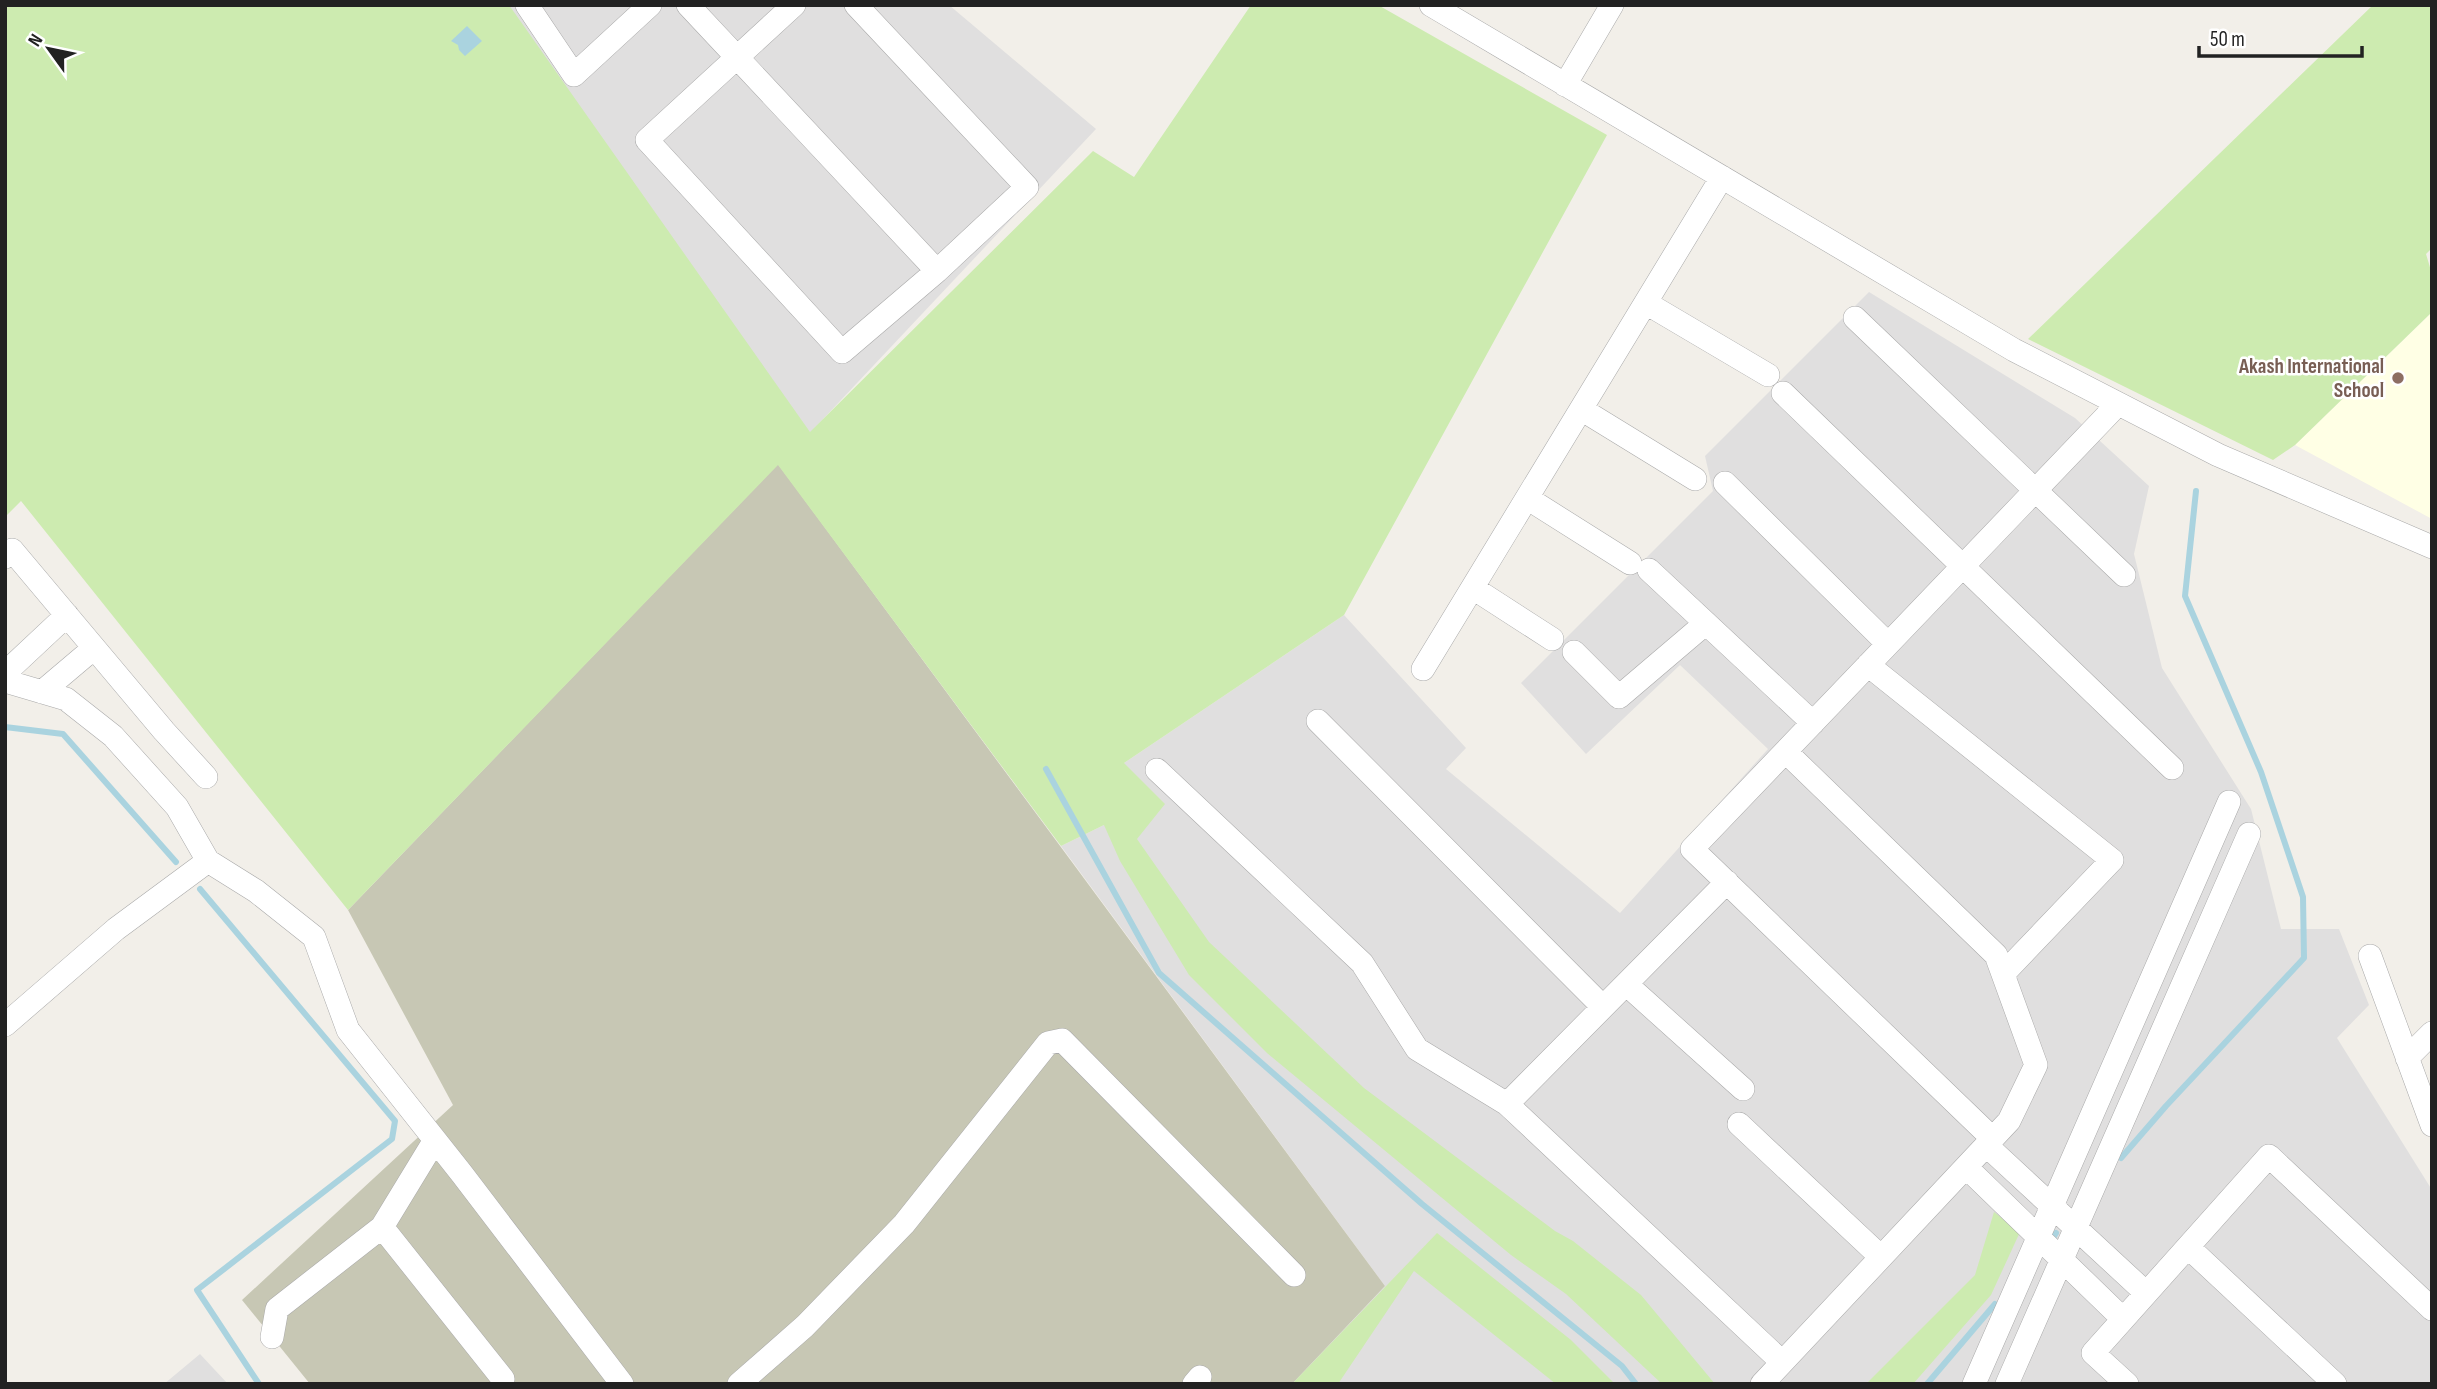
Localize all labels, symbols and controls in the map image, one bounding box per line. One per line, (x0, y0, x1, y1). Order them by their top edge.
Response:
north arrow (14, 14, 84, 84)
scale bar (2199, 14, 2362, 58)
text: 50 m (2210, 27, 2245, 52)
text: N (24, 30, 48, 51)
place label: Akash International School (2238, 354, 2384, 403)
marker: Akash International School (2390, 370, 2406, 386)

